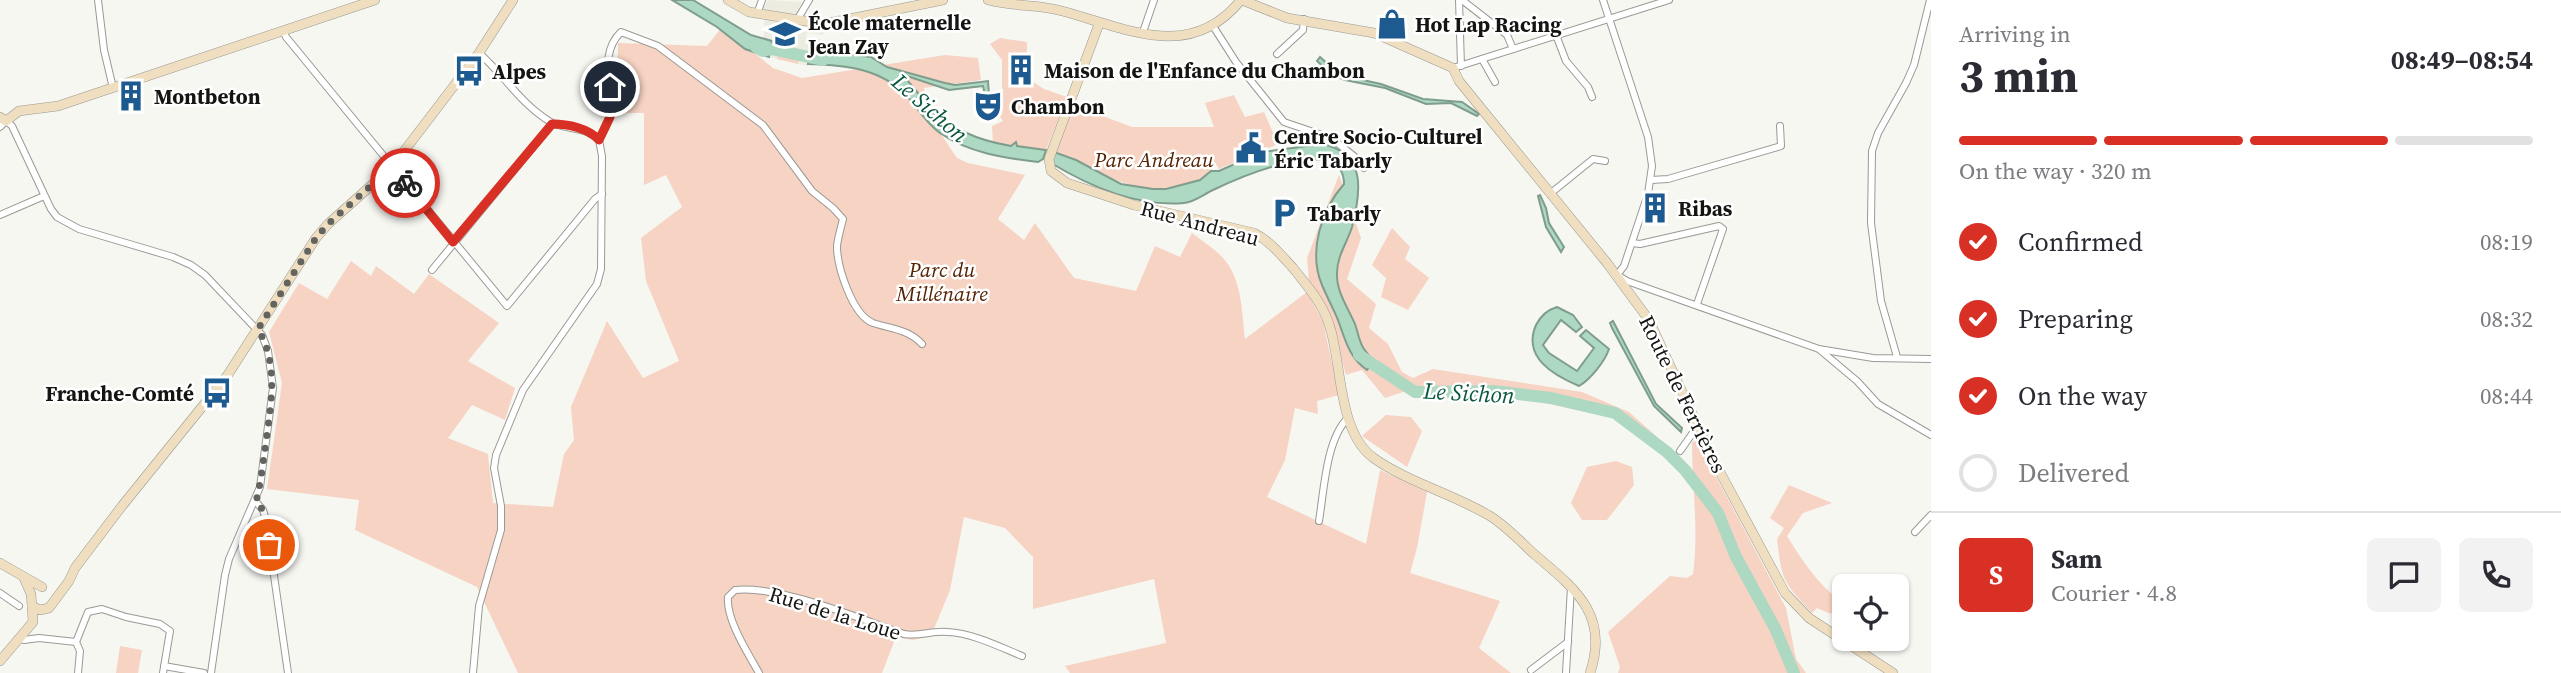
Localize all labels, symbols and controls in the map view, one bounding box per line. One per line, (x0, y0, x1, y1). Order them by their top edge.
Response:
shop icon: Hot Lap Racing (1375, 7, 1409, 41)
place label: École maternelle Jean Zay (806, 8, 971, 61)
place label: Hot Lap Racing (1415, 10, 1562, 39)
school or university icon: École maternelle Jean Zay (768, 17, 802, 51)
text: Arriving in (1959, 18, 2071, 50)
text: 08:49–08:54 (2391, 42, 2533, 78)
text: 3 min (1959, 44, 2078, 107)
building icon: Maison de l'Enfance du Chambon (1004, 53, 1038, 87)
bus stop icon: Alpes (452, 54, 486, 88)
place label: Maison de l'Enfance du Chambon (1044, 56, 1365, 85)
place label: Alpes (492, 57, 547, 86)
pin (580, 57, 640, 117)
water label: Le Sichon (884, 65, 975, 150)
icon: home (591, 68, 629, 106)
building icon: Montbeton (114, 79, 148, 113)
place label: Montbeton (154, 82, 261, 111)
theatre icon: Chambon (971, 89, 1005, 123)
place label: Chambon (1011, 92, 1105, 121)
place label: Centre Socio-Culturel Éric Tabarly (1274, 122, 1483, 175)
public building icon: Centre Socio-Culturel Éric Tabarly (1234, 131, 1268, 165)
park label: Parc Andreau (1093, 145, 1214, 174)
courier (370, 148, 440, 218)
text: On the way · 320 m (1959, 155, 2152, 187)
icon: bike (386, 164, 424, 202)
building icon: Ribas (1638, 191, 1672, 225)
street label: Rue Andreau (1137, 193, 1263, 253)
place label: Ribas (1678, 194, 1733, 223)
parking icon: Tabarly (1267, 196, 1301, 230)
place label: Tabarly (1307, 199, 1382, 228)
icon: check (1959, 223, 1997, 261)
text: Confirmed (2018, 224, 2143, 260)
text: 08:19 (2480, 226, 2533, 258)
park label: Parc du Millénaire (895, 255, 988, 308)
icon: check (1959, 300, 1997, 338)
text: Preparing (2018, 301, 2133, 337)
text: 08:32 (2480, 303, 2533, 335)
street label: Route de Ferrières (1632, 310, 1734, 478)
water label: Le Sichon (1421, 375, 1516, 411)
bus stop icon: Franche-Comté (200, 376, 234, 410)
icon: check (1959, 377, 1997, 415)
text: On the way (2018, 378, 2147, 414)
place label: Franche-Comté (45, 379, 194, 408)
text: 08:44 (2480, 380, 2533, 412)
text: Delivered (2018, 455, 2129, 491)
pin (239, 515, 299, 575)
icon: bag (250, 526, 288, 564)
button: chat (2367, 538, 2441, 612)
button: phone (2459, 538, 2533, 612)
text: Sam (2051, 541, 2102, 577)
text: S (1989, 557, 2003, 593)
map controls (1832, 574, 1909, 651)
button: locate (1832, 574, 1909, 651)
text: Courier · 4.8 (2051, 577, 2177, 609)
street label: Rue de la Loue (765, 579, 905, 647)

